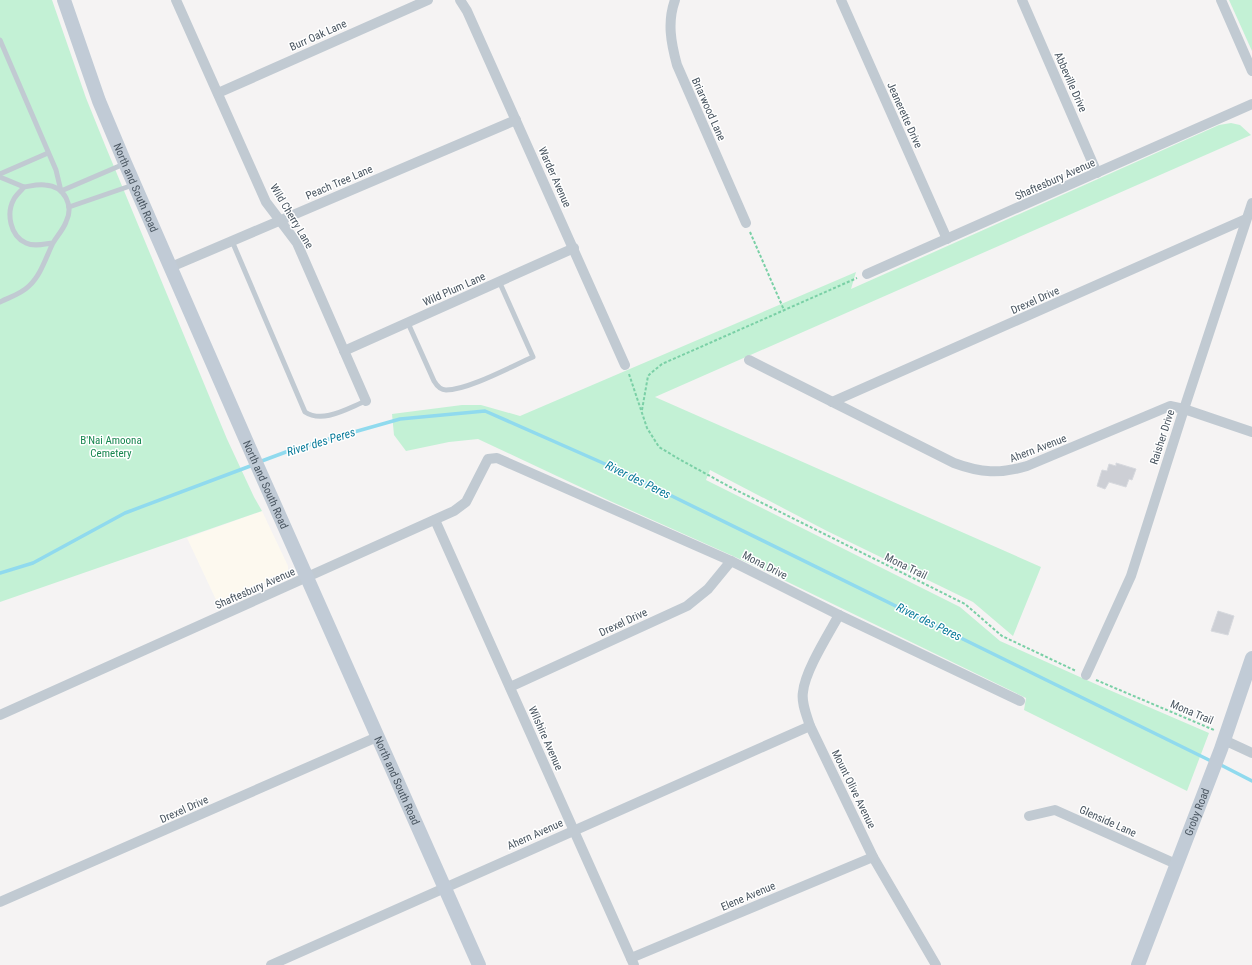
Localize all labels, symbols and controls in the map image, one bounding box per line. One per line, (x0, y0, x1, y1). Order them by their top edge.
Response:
street label: Burr Oak Lane (288, 17, 349, 54)
street label: Abbeville Drive (1052, 50, 1090, 114)
street label: Briarwood Lane (689, 76, 728, 143)
street label: Jeanerette Drive (884, 80, 925, 150)
street label: North and South Road (110, 141, 160, 234)
street label: Warder Avenue (535, 145, 574, 209)
street label: Shaftesbury Avenue (1013, 156, 1097, 203)
street label: Peach Tree Lane (304, 162, 375, 202)
street label: Wild Cherry Lane (267, 182, 316, 251)
street label: Wild Plum Lane (421, 270, 488, 309)
street label: Drexel Drive (1009, 284, 1061, 317)
street label: Raisher Drive (1147, 408, 1177, 466)
water label: River des Peres (285, 425, 357, 459)
street label: Ahern Avenue (1008, 432, 1068, 465)
park label: B'Nai Amoona Cemetery (80, 434, 142, 460)
street label: North and South Road (240, 438, 290, 531)
water label: River des Peres (603, 458, 673, 502)
street label: Mona Drive (740, 549, 790, 582)
street label: Mona Trail (882, 551, 929, 582)
street label: Shaftesbury Avenue (213, 565, 297, 612)
water label: River des Peres (894, 600, 964, 644)
street label: Drexel Drive (597, 606, 649, 639)
street label: Mona Trail (1168, 698, 1215, 727)
street label: Wilshire Avenue (526, 704, 565, 772)
street label: North and South Road (371, 734, 422, 827)
street label: Mount Olive Avenue (829, 748, 878, 831)
street label: Groby Road (1182, 786, 1212, 838)
street label: Drexel Drive (158, 793, 210, 826)
street label: Glenside Lane (1077, 803, 1138, 840)
street label: Ahern Avenue (505, 816, 565, 853)
street label: Elene Avenue (719, 879, 777, 914)

